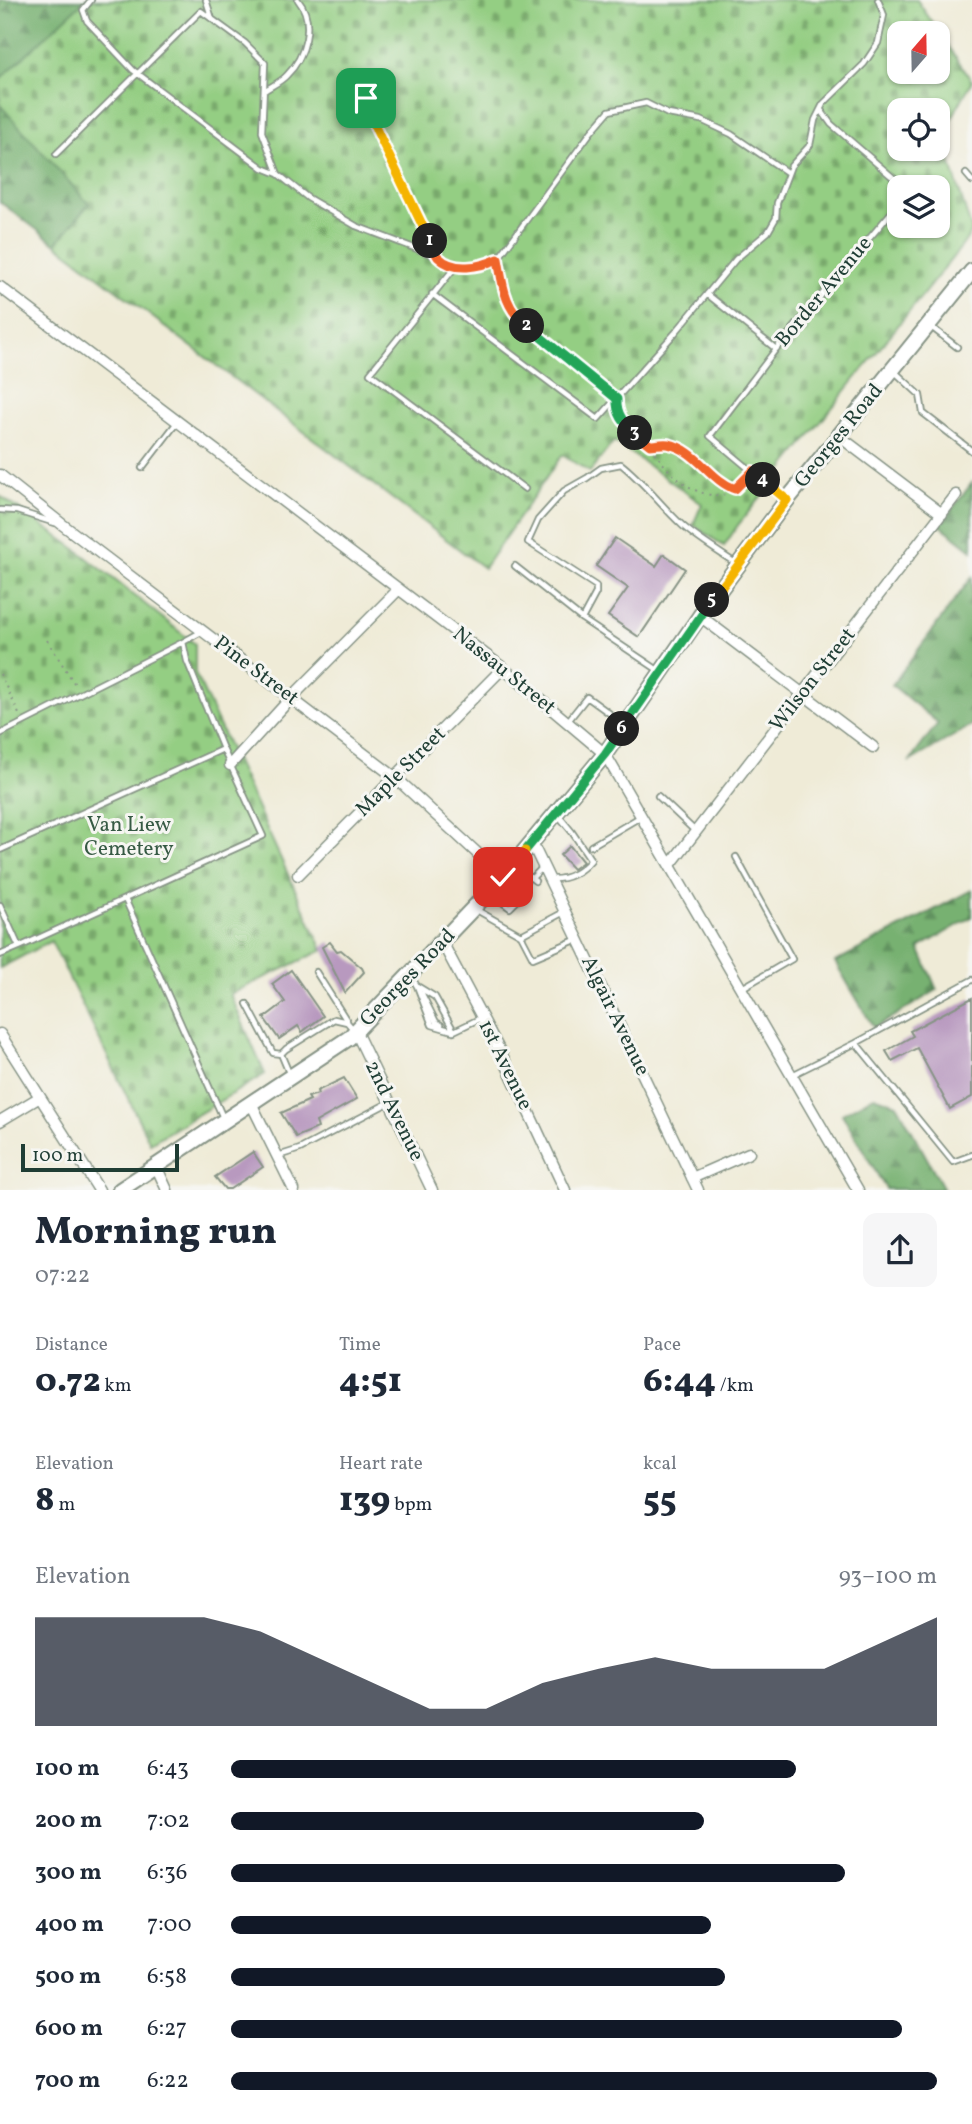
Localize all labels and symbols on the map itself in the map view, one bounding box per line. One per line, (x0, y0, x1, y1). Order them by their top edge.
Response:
north arrow (887, 21, 950, 84)
pin (336, 68, 396, 128)
pin: 1 (412, 224, 448, 258)
street label: Border Avenue (769, 230, 879, 354)
pin: 2 (510, 308, 544, 344)
street label: Georges Road (788, 378, 890, 494)
pin: 3 (618, 416, 652, 450)
pin: 4 (746, 462, 780, 498)
pin: 5 (694, 582, 730, 618)
street label: Nassau Street (446, 620, 562, 722)
street label: Wilson Street (763, 622, 863, 738)
street label: Pine Street (207, 629, 305, 713)
pin: 6 (604, 712, 640, 746)
street label: Maple Street (349, 720, 453, 824)
park label: Van Liew Cemetery (84, 811, 174, 864)
pin (473, 847, 533, 907)
street label: Georges Road (354, 922, 462, 1034)
street label: Algair Avenue (573, 951, 657, 1081)
street label: 1st Avenue (471, 1015, 539, 1115)
street label: 2nd Avenue (357, 1056, 431, 1166)
scale bar (21, 1140, 178, 1172)

